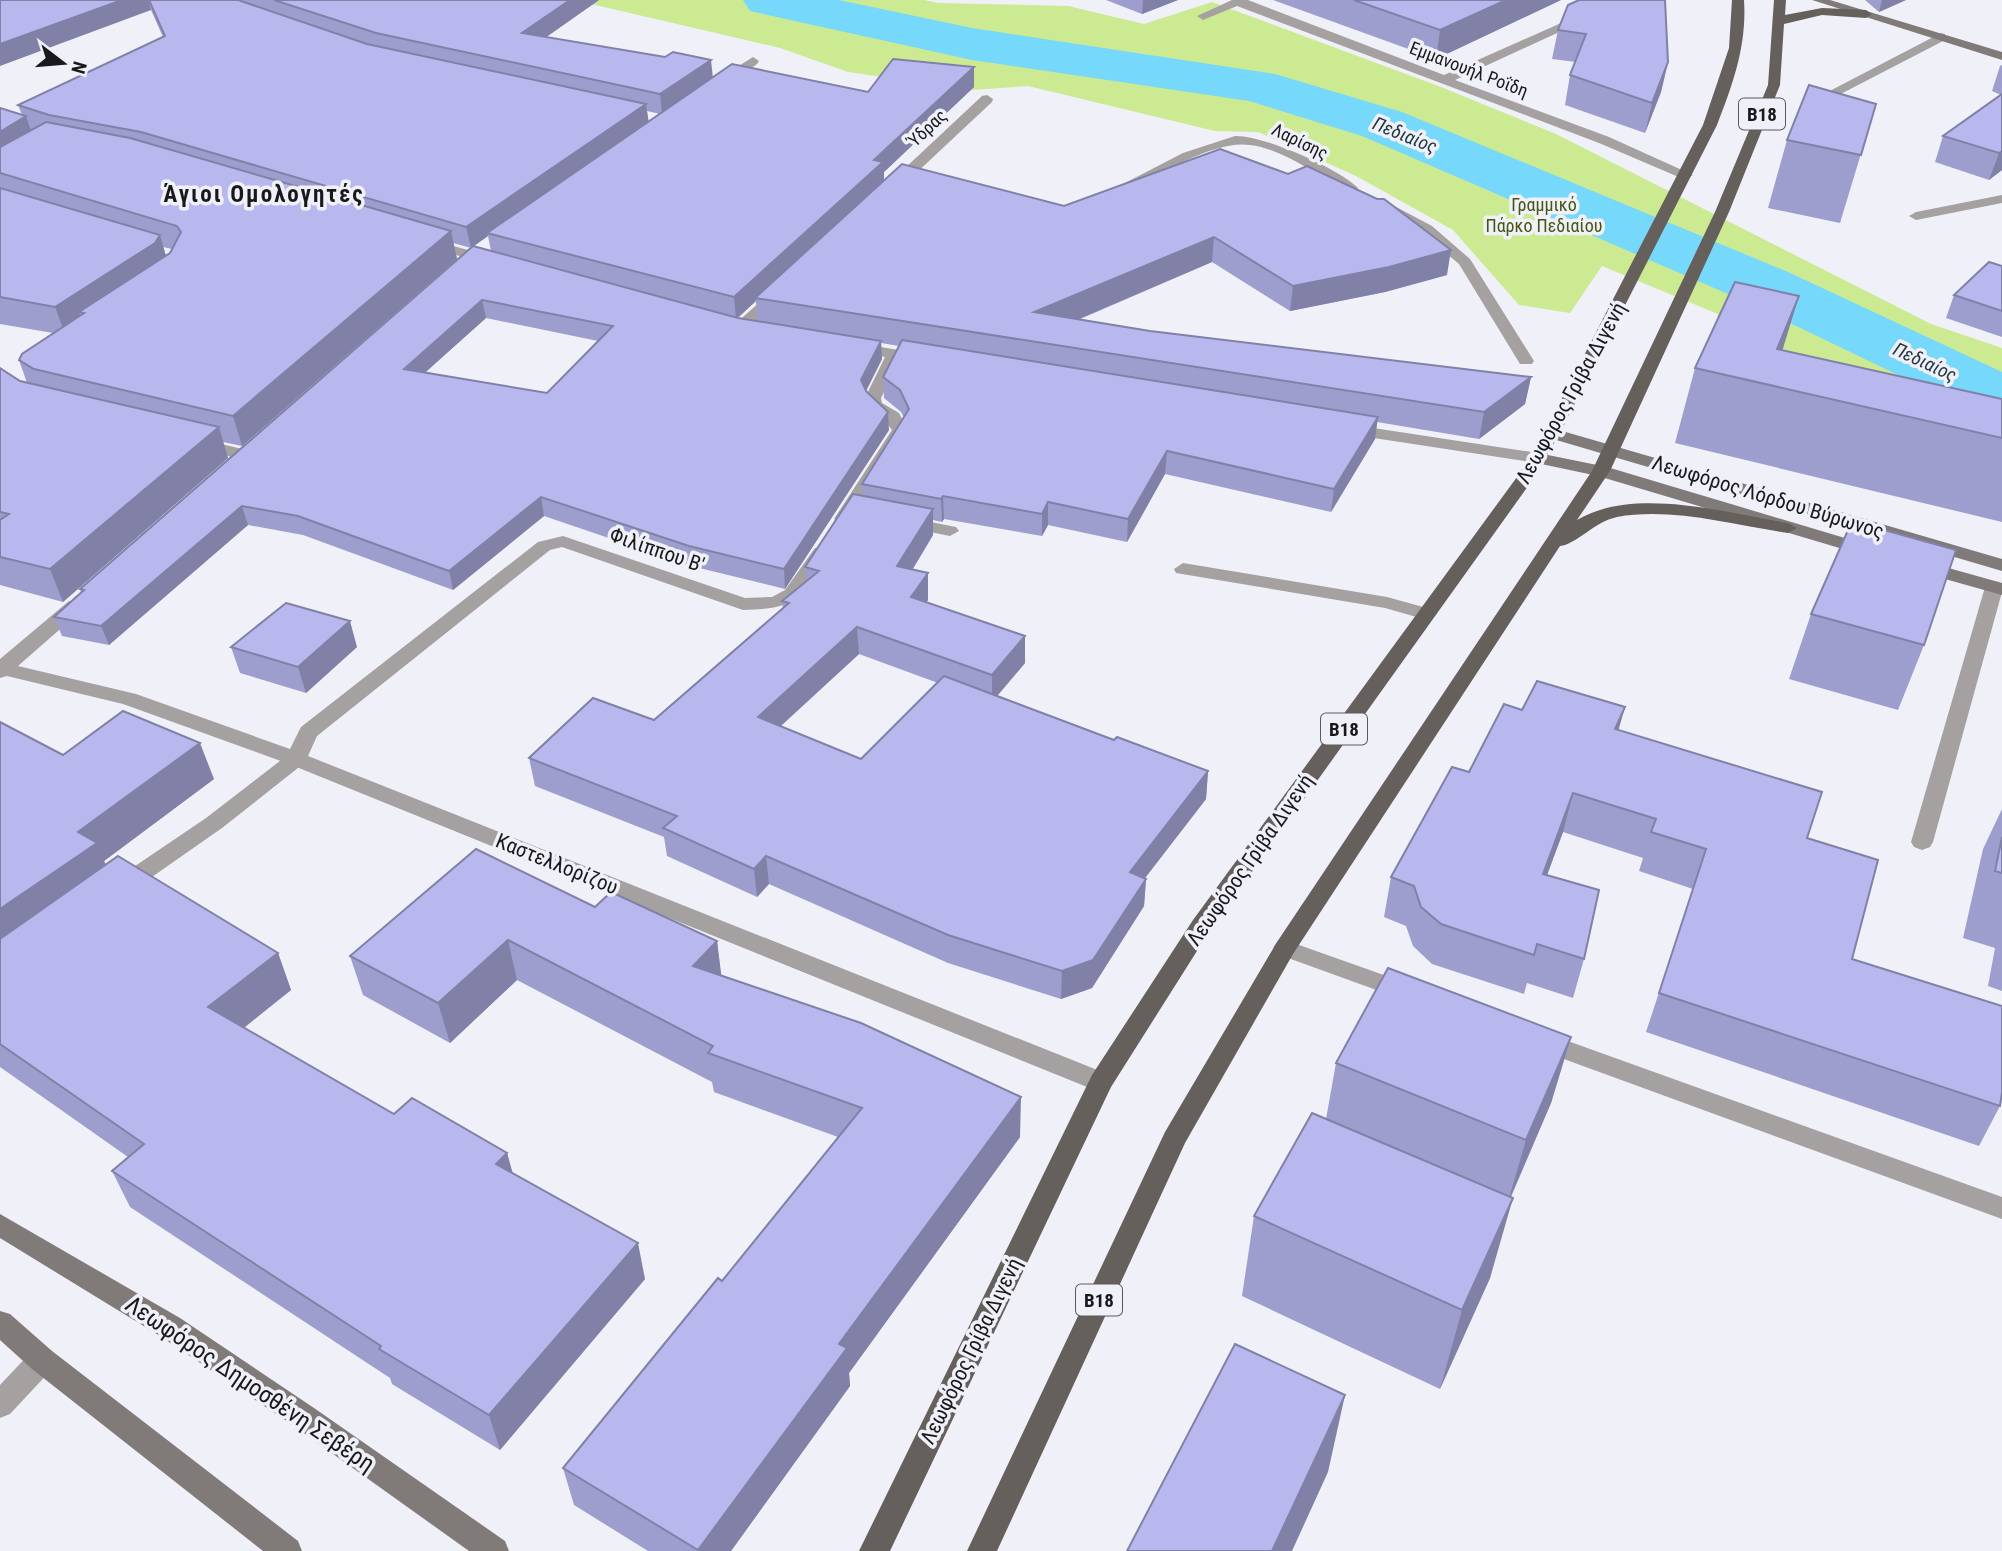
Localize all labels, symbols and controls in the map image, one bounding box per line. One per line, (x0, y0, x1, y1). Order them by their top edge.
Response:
north arrow (28, 28, 98, 98)
street label: Εμμανουήλ Ροΐδη (1407, 37, 1531, 101)
text: N (66, 59, 92, 76)
road number: B18 (1739, 98, 1785, 130)
street label: Ύδρας (902, 105, 951, 152)
water label: Πεδιαίος (1369, 112, 1441, 158)
street label: Λαρίσης (1268, 118, 1332, 164)
district label: Άγιοι Ομολογητές (163, 181, 365, 208)
park label: Γραμμικό Πάρκο Πεδιαίου (1486, 194, 1602, 236)
street label: Λεωφόρος Γρίβα Διγενή (1511, 298, 1631, 488)
water label: Πεδιαίος (1890, 337, 1960, 387)
street label: Λεωφόρος Λόρδου Βύρωνος (1649, 450, 1887, 544)
street label: Φιλίππου Β' (607, 523, 707, 577)
road number: B18 (1321, 714, 1367, 744)
street label: Λεωφόρος Γρίβα Διγενή (1182, 770, 1318, 950)
street label: Καστελλορίζου (492, 829, 622, 899)
street label: Λεωφόρος Γρίβα Διγενή (916, 1254, 1026, 1448)
road number: B18 (1076, 1284, 1122, 1316)
street label: Λεωφόρος Δημοσθένη Σεβέρη (120, 1290, 380, 1478)

